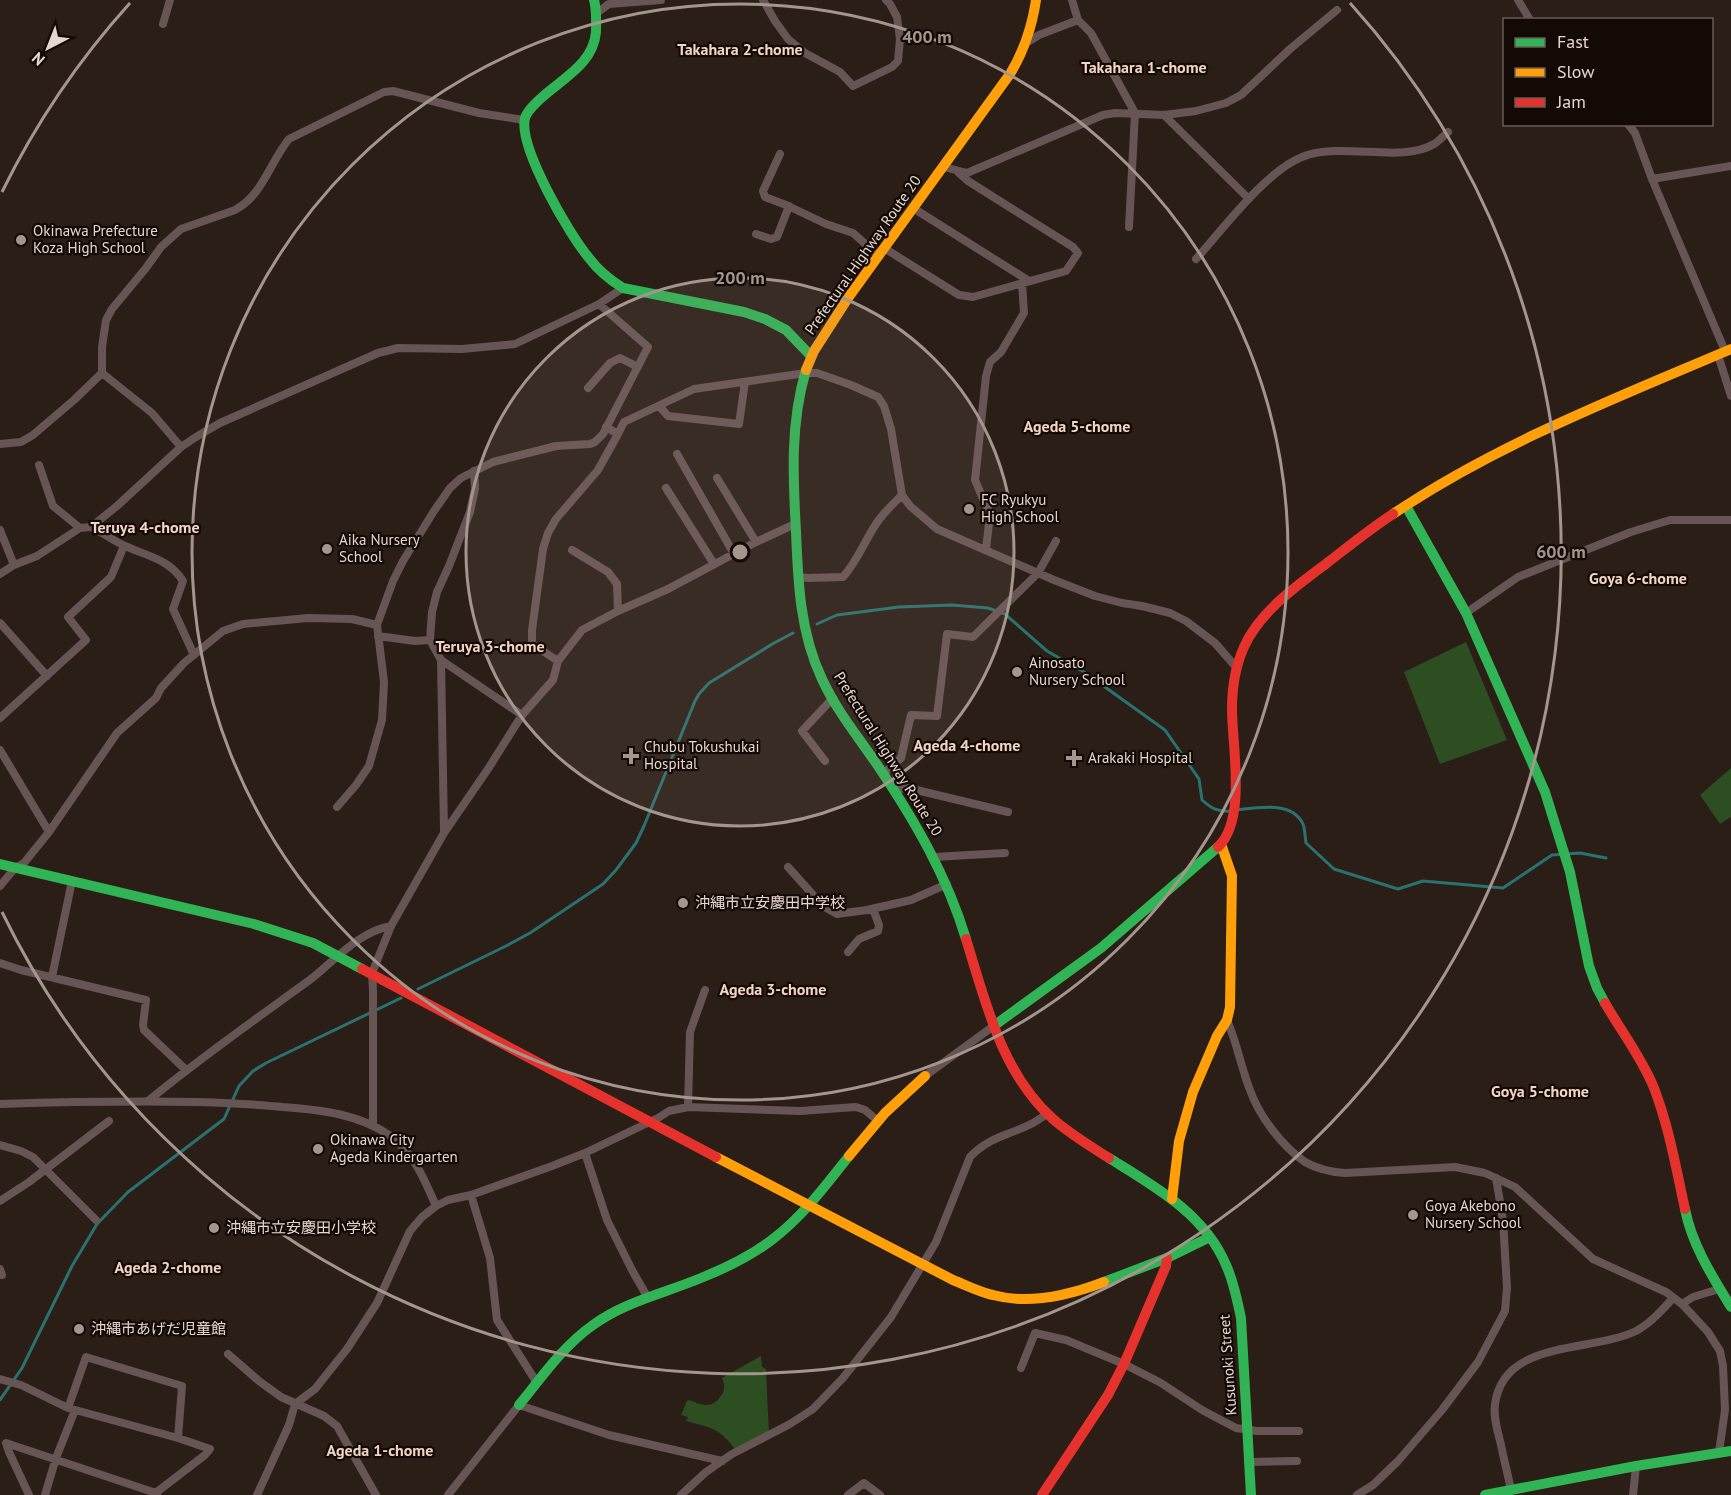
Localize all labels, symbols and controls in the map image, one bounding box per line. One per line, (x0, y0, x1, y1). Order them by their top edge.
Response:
north arrow (18, 18, 78, 78)
legend (1503, 18, 1713, 126)
text: 400 m (902, 25, 952, 48)
text: Fast (1557, 30, 1589, 53)
district label: Takahara 2-chome (677, 39, 803, 59)
text: N (27, 48, 49, 70)
district label: Takahara 1-chome (1081, 57, 1207, 77)
text: Slow (1557, 60, 1595, 83)
text: Jam (1556, 90, 1586, 113)
street label: Prefectural Highway Route 20 (800, 171, 925, 338)
place label: Okinawa Prefecture Koza High School (33, 221, 158, 257)
marker: Okinawa Prefecture Koza High School (14, 233, 28, 247)
text: 200 m (715, 266, 765, 289)
district label: Ageda 5-chome (1024, 416, 1130, 436)
place label: FC Ryukyu High School (981, 490, 1059, 526)
marker: FC Ryukyu High School (962, 502, 976, 516)
district label: Teruya 4-chome (90, 517, 200, 537)
place label: Aika Nursery School (339, 530, 420, 566)
text: 600 m (1536, 540, 1586, 563)
marker: Aika Nursery School (320, 542, 334, 556)
centre of rings (730, 542, 750, 562)
district label: Goya 6-chome (1589, 568, 1687, 588)
district label: Teruya 3-chome (435, 636, 545, 656)
place label: Ainosato Nursery School (1029, 653, 1126, 689)
marker: Ainosato Nursery School (1010, 665, 1024, 679)
street label: Prefectural Highway Route 20 (830, 668, 947, 839)
district label: Ageda 4-chome (914, 735, 1020, 755)
place label: Chubu Tokushukai Hospital (644, 737, 760, 773)
marker: Chubu Tokushukai Hospital (622, 747, 640, 765)
place label: Arakaki Hospital (1088, 748, 1193, 767)
marker: Arakaki Hospital (1065, 749, 1083, 767)
place label: 沖縄市立安慶田中学校 (695, 893, 845, 912)
marker: 沖縄市立安慶田中学校 (676, 896, 690, 910)
district label: Ageda 3-chome (720, 979, 826, 999)
district label: Goya 5-chome (1491, 1081, 1589, 1101)
place label: Okinawa City Ageda Kindergarten (330, 1130, 458, 1166)
marker: Okinawa City Ageda Kindergarten (311, 1142, 325, 1156)
place label: Goya Akebono Nursery School (1425, 1196, 1522, 1232)
marker: Goya Akebono Nursery School (1406, 1208, 1420, 1222)
place label: 沖縄市立安慶田小学校 (226, 1218, 376, 1237)
marker: 沖縄市立安慶田小学校 (207, 1221, 221, 1235)
district label: Ageda 2-chome (115, 1257, 221, 1277)
street label: Kusunoki Street (1215, 1314, 1241, 1416)
place label: 沖縄市あげだ児童館 (91, 1319, 226, 1338)
marker: 沖縄市あげだ児童館 (72, 1322, 86, 1336)
district label: Ageda 1-chome (327, 1440, 433, 1460)

